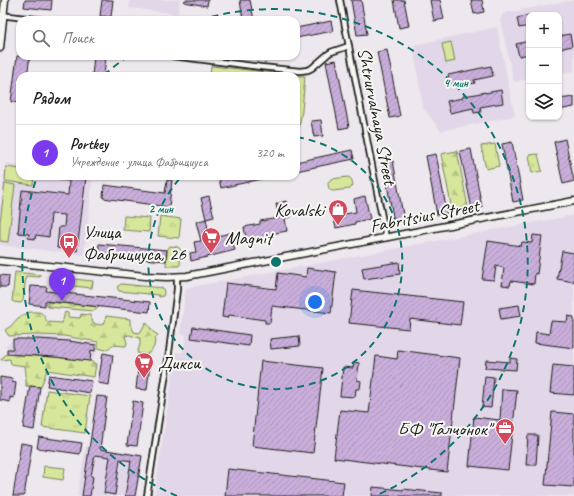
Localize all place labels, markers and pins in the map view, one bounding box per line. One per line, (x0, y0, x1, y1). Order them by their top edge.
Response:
place label: Kovalski (275, 198, 326, 222)
shop icon: Kovalski (327, 198, 349, 226)
place label: Улица Фабрициуса, 26 (83, 220, 187, 266)
supermarket icon: Magnit (200, 226, 222, 254)
place label: Magnit (225, 226, 275, 250)
bus stop icon: Улица Фабрициуса, 26 (58, 231, 80, 259)
centre of rings (269, 255, 283, 269)
pin: 1 (49, 268, 75, 301)
supermarket icon: Дикси (133, 351, 155, 379)
place label: Дикси (158, 351, 202, 375)
place label: БФ "Галчонок" (398, 417, 494, 441)
office icon: БФ "Галчонок" (494, 417, 516, 445)

